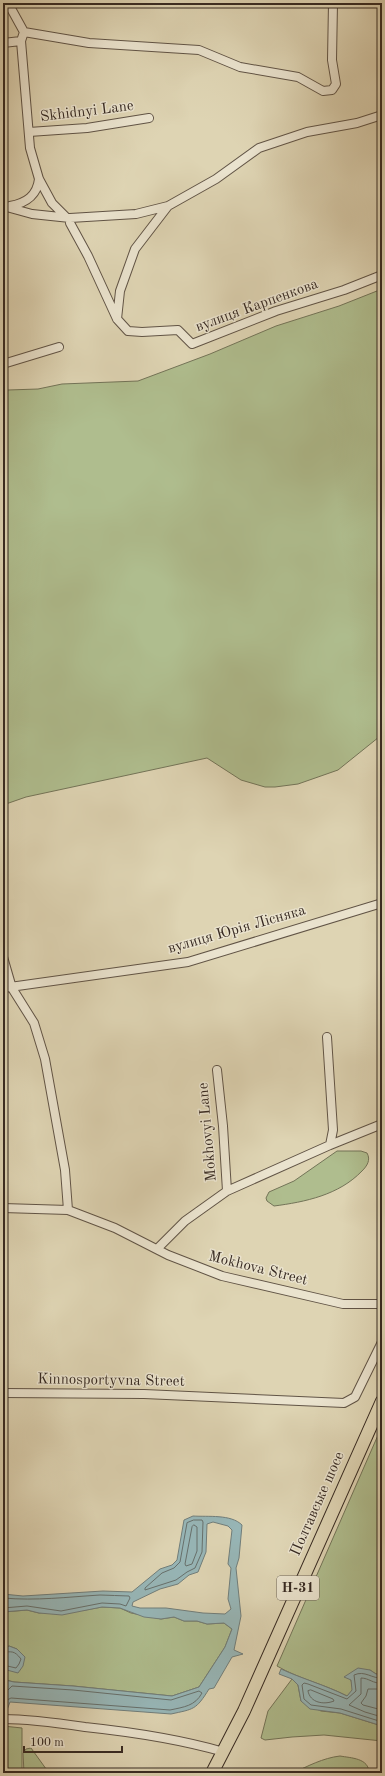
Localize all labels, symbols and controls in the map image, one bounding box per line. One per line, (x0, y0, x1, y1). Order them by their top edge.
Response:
street label: Skhidnyi Lane (39, 99, 135, 125)
street label: вулиця Карпенкова (194, 277, 321, 335)
street label: вулиця Юрія Лісняка (167, 903, 308, 957)
street label: Mokhovyi Lane (196, 1082, 220, 1182)
street label: Mokhova Street (207, 1249, 309, 1289)
street label: Kinnosportyvna Street (37, 1372, 185, 1390)
street label: Полтавське шосе (288, 1450, 348, 1558)
road number: Н-31 (277, 1576, 319, 1600)
scale bar (24, 1728, 122, 1754)
text: 100 m (30, 1737, 64, 1749)

